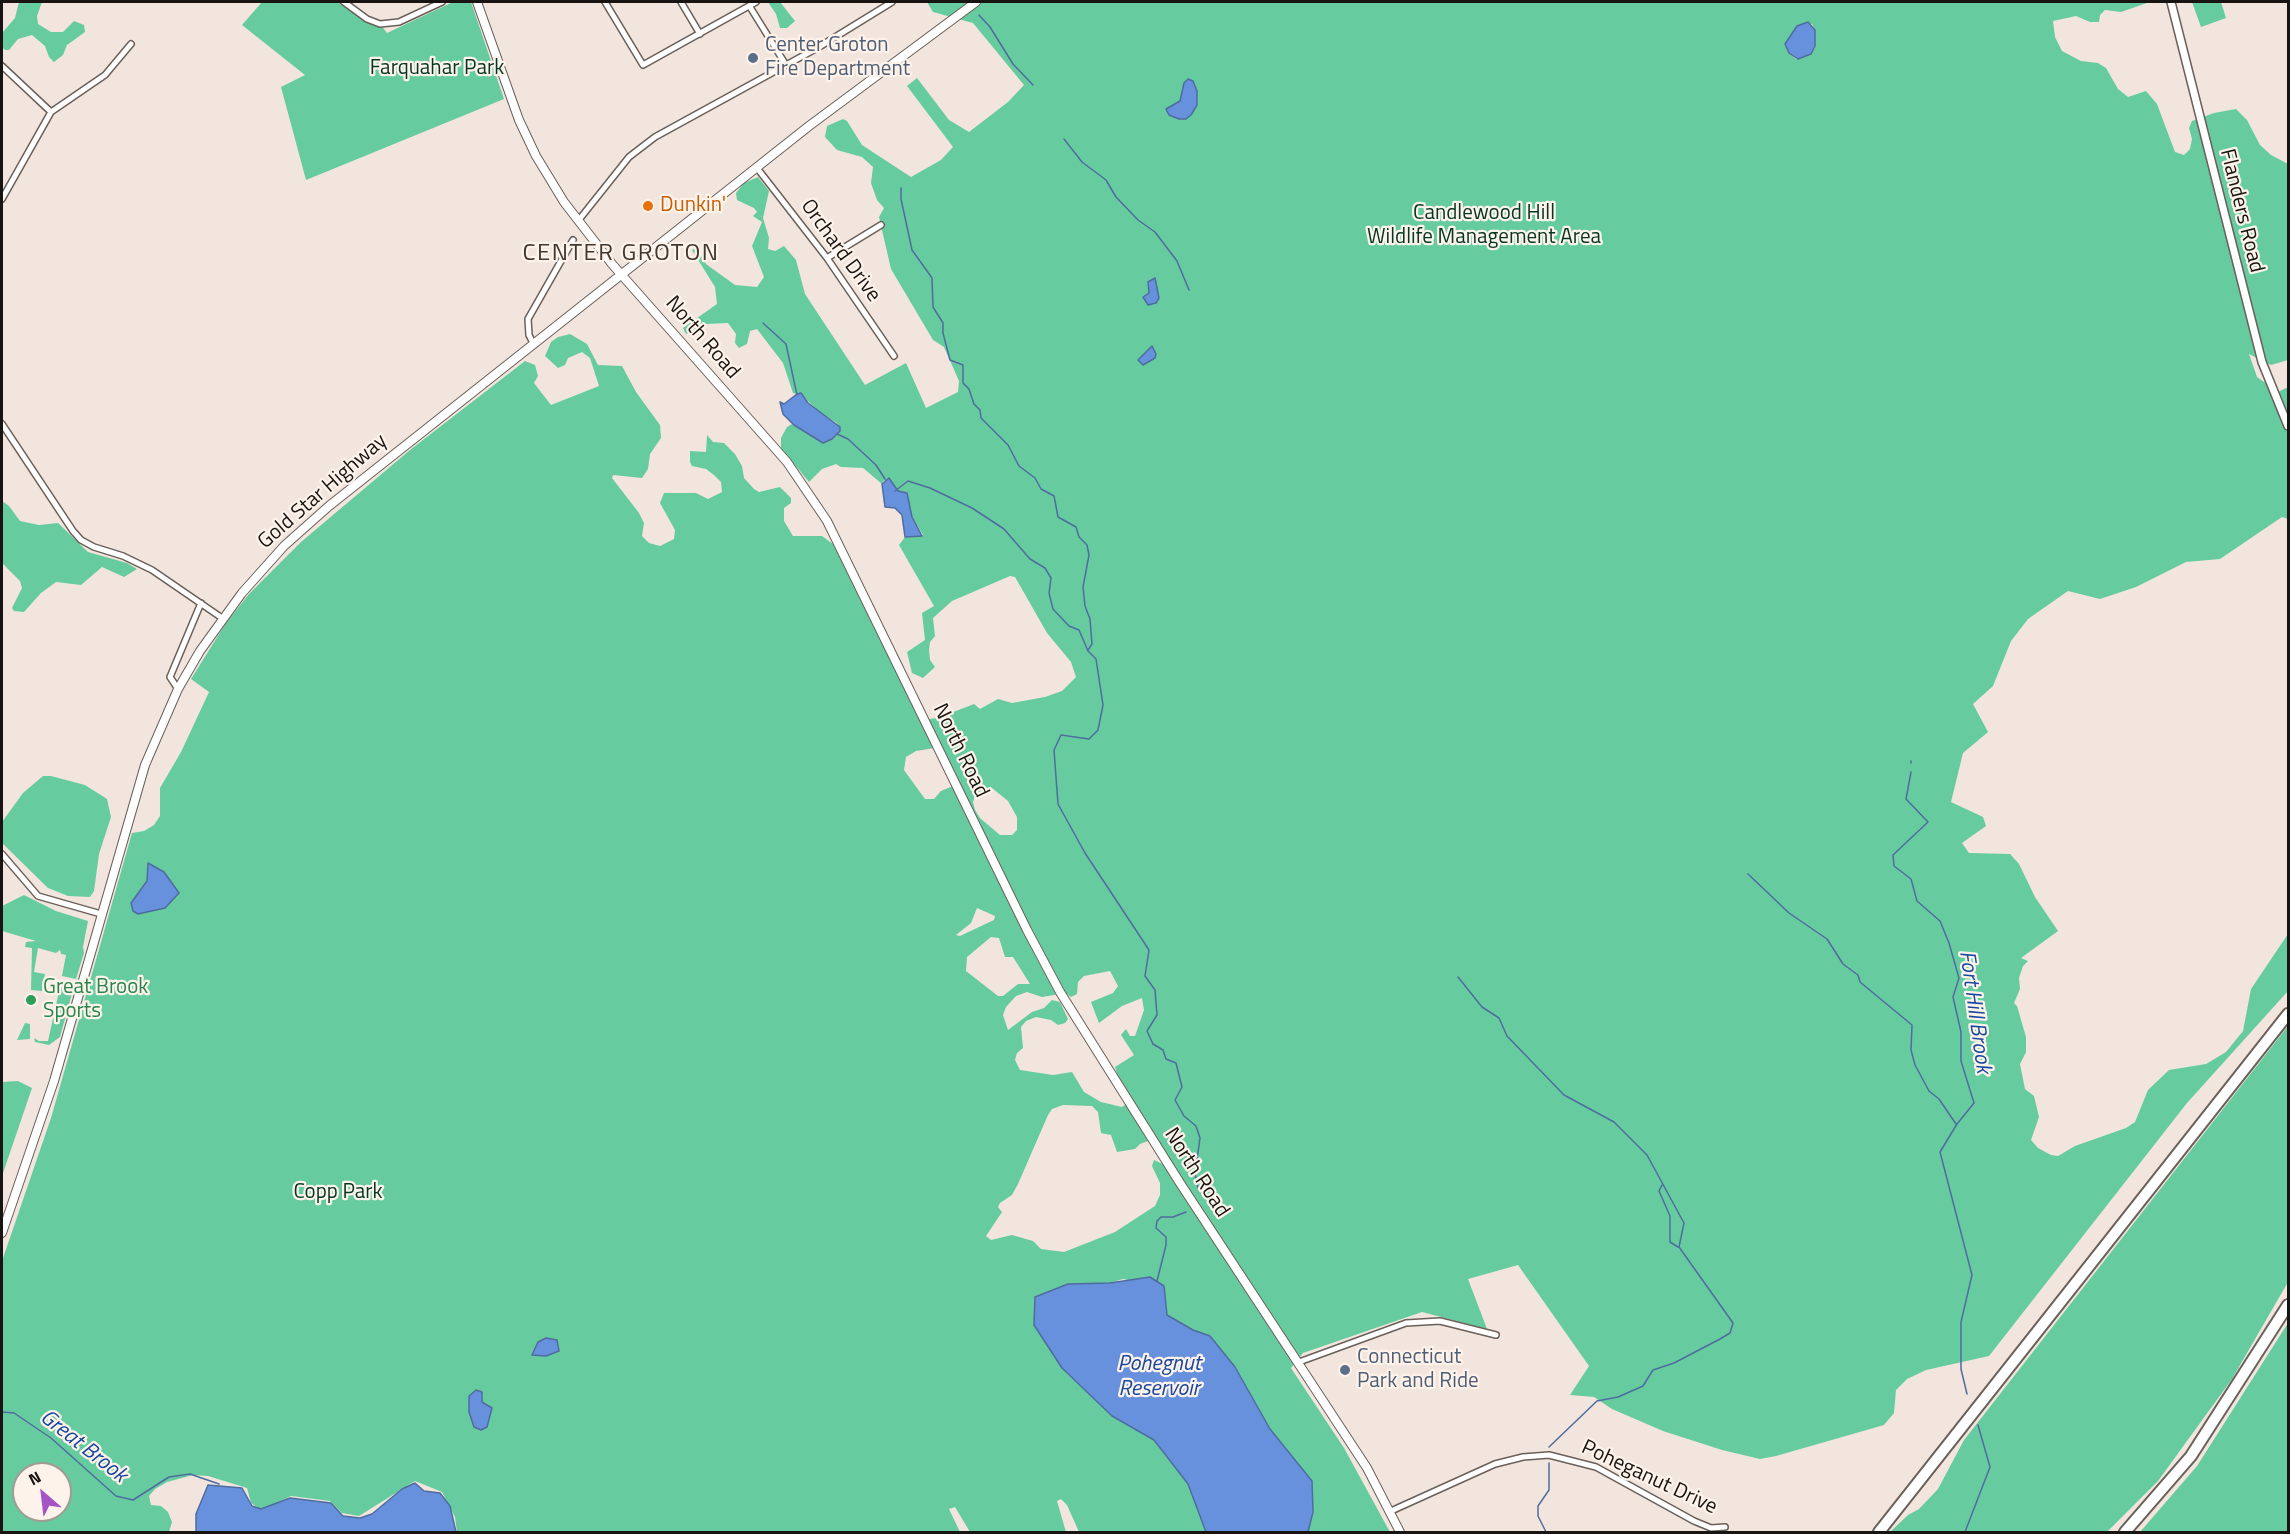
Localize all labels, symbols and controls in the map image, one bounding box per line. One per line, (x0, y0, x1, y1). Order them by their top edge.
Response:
place label: Center Groton Fire Department (765, 33, 910, 83)
marker: Center Groton Fire Department (746, 51, 760, 65)
park label: Farquahar Park (370, 56, 504, 82)
street label: Flanders Road (2213, 147, 2269, 275)
place label: Dunkin' (660, 193, 726, 219)
street label: Orchard Drive (794, 195, 886, 307)
marker: Dunkin' (641, 199, 655, 213)
park label: Candlewood Hill Wildlife Management Area (1367, 201, 1601, 251)
district label: CENTER GROTON (522, 240, 720, 268)
street label: North Road (659, 292, 745, 384)
street label: Gold Star Highway (253, 429, 393, 555)
street label: North Road (926, 700, 994, 802)
water label: Fort Hill Brook (1952, 949, 1996, 1075)
place label: Great Brook Sports (43, 975, 148, 1025)
marker: Great Brook Sports (24, 993, 38, 1007)
street label: North Road (1158, 1124, 1234, 1222)
park label: Copp Park (293, 1180, 383, 1206)
place label: Connecticut Park and Ride (1357, 1345, 1479, 1395)
water label: Pohegnut Reservoir (1117, 1352, 1201, 1404)
marker: Connecticut Park and Ride (1338, 1363, 1352, 1377)
water label: Great Brook (34, 1405, 132, 1489)
street label: Poheganut Drive (1577, 1436, 1721, 1520)
north arrow (12, 1462, 72, 1522)
text: N (24, 1465, 45, 1491)

